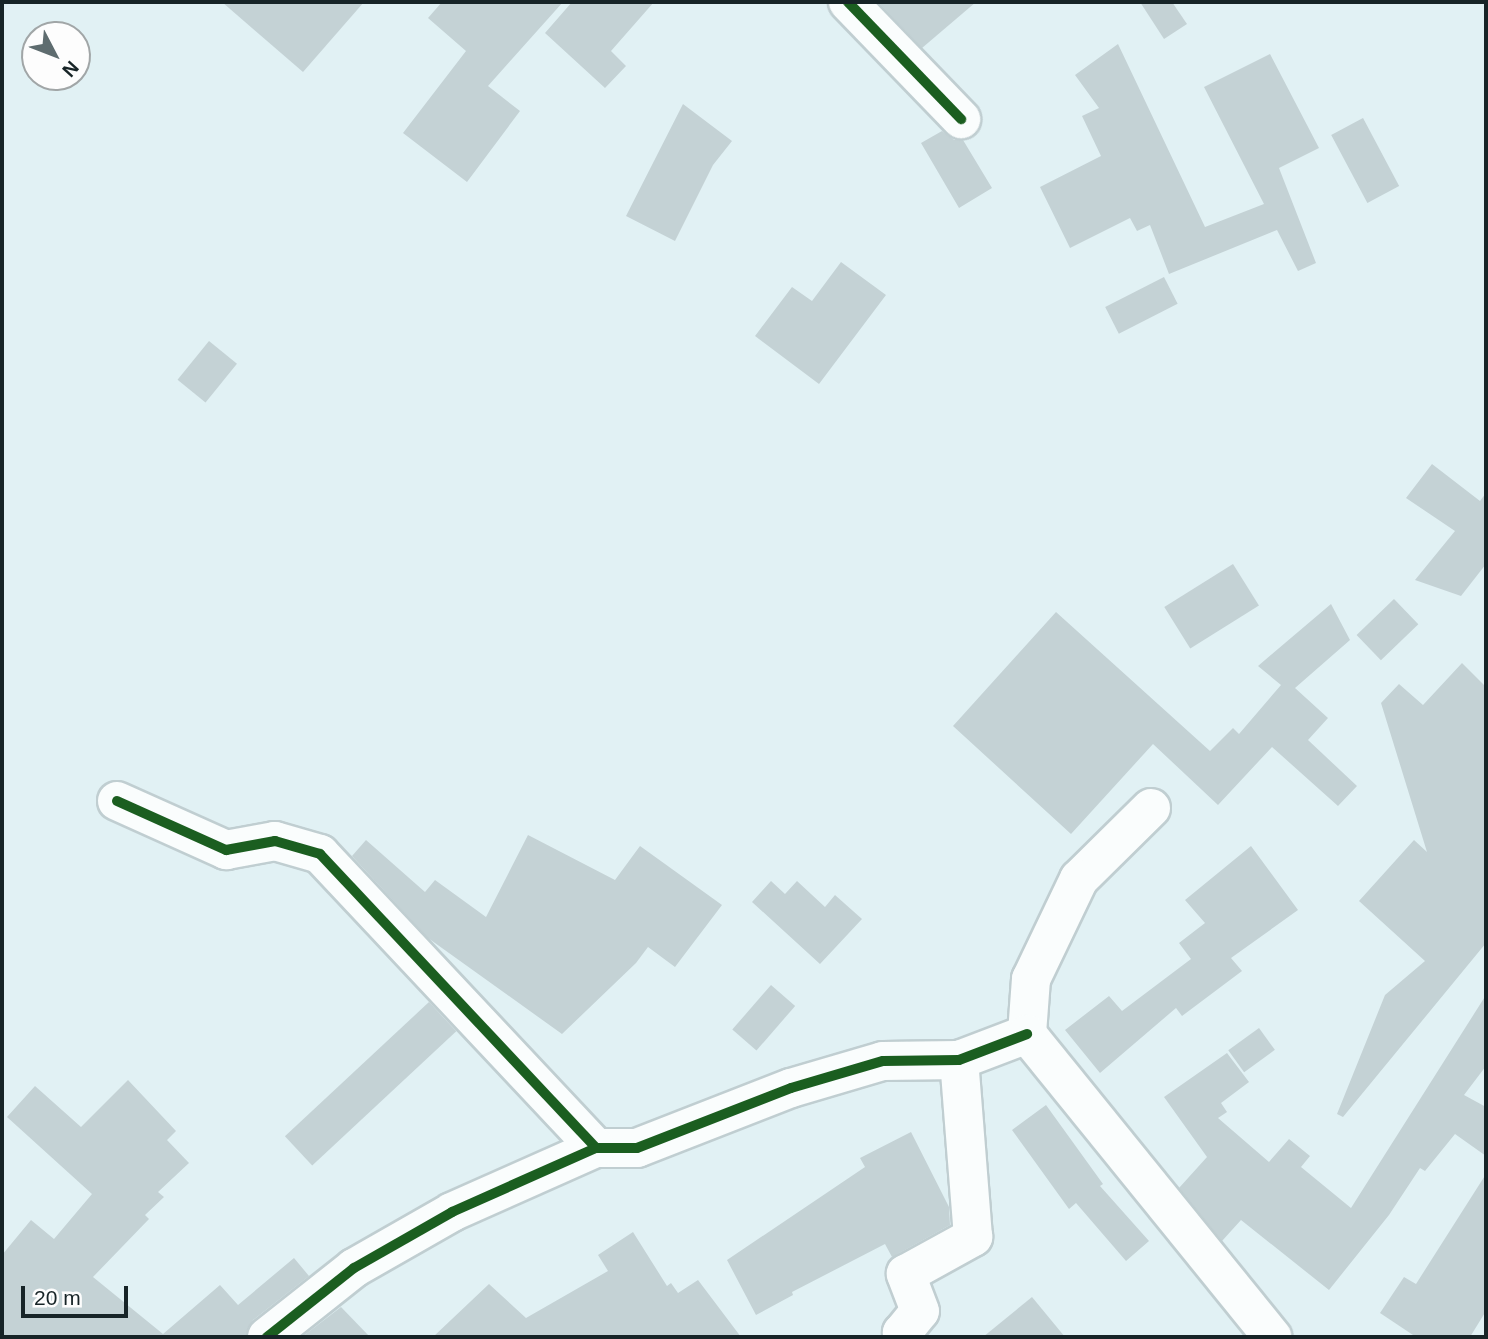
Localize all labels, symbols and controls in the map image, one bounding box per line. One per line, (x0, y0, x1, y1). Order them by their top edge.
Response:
north arrow (21, 21, 91, 91)
text: N (58, 57, 83, 81)
scale bar (24, 1272, 131, 1316)
text: 20 m (34, 1286, 81, 1309)

